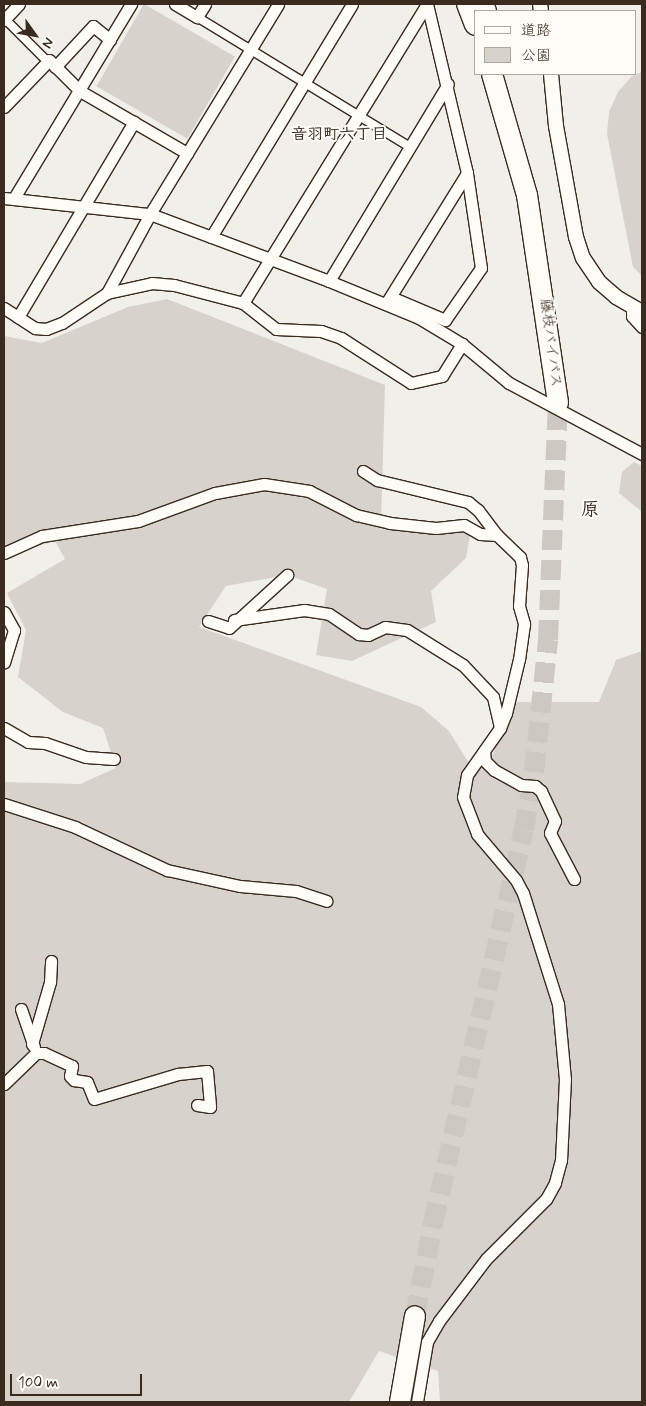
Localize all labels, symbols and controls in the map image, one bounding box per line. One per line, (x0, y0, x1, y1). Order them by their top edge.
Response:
north arrow (10, 10, 60, 60)
legend (473, 10, 636, 75)
text: 道路 (521, 21, 551, 41)
text: N (38, 34, 58, 52)
text: 公園 (521, 46, 551, 66)
district label: 音羽町六丁目 (291, 125, 387, 145)
street label: 藤枝バイパス (536, 297, 564, 389)
district label: 原 (581, 499, 599, 521)
scale bar (12, 1364, 145, 1396)
text: 100 m (18, 1373, 58, 1393)

